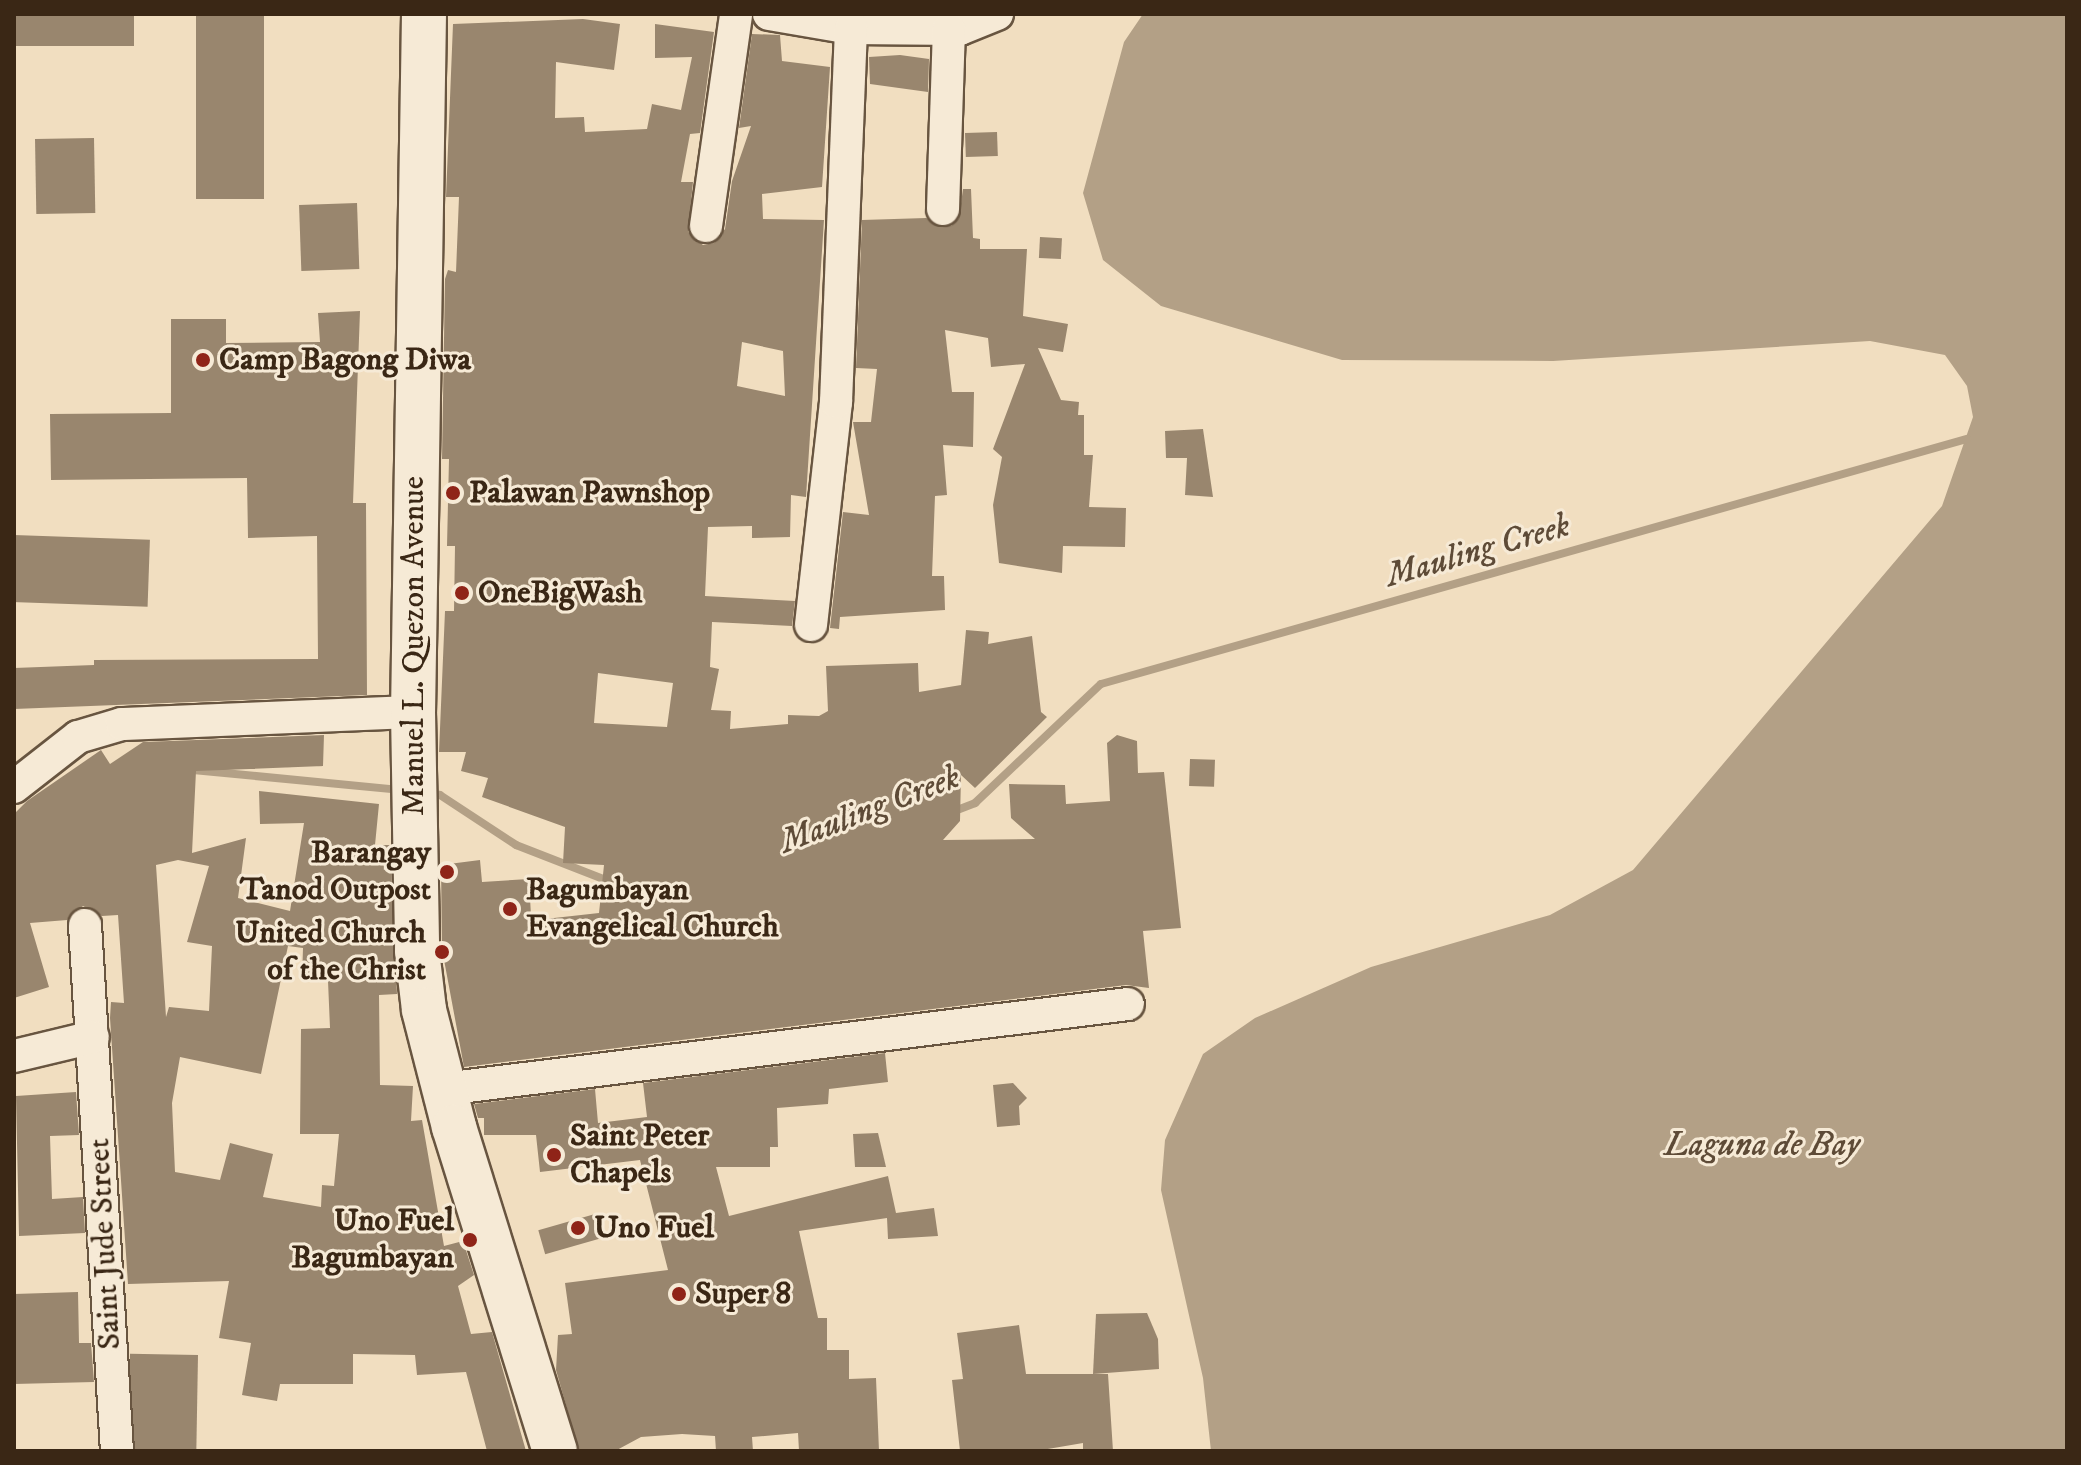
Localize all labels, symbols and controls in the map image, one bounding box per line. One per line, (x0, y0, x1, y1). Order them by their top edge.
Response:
place label: Camp Bagong Diwa (219, 341, 471, 379)
marker: Camp Bagong Diwa (194, 351, 212, 369)
place label: Palawan Pawnshop (469, 474, 710, 512)
street label: Manuel L. Quezon Avenue (395, 476, 433, 816)
marker: Palawan Pawnshop (444, 484, 462, 502)
water label: Mauling Creek (1381, 505, 1575, 597)
place label: OneBigWash (478, 574, 642, 612)
marker: OneBigWash (453, 584, 471, 602)
water label: Mauling Creek (774, 757, 966, 863)
place label: Barangay Tanod Outpost (240, 835, 431, 910)
marker: Barangay Tanod Outpost (438, 863, 456, 881)
place label: Bagumbayan Evangelical Church (526, 872, 779, 947)
marker: Bagumbayan Evangelical Church (501, 900, 519, 918)
place label: United Church of the Christ (235, 915, 426, 990)
marker: United Church of the Christ (433, 943, 451, 961)
place label: Saint Peter Chapels (570, 1118, 709, 1193)
water label: Laguna de Bay (1664, 1126, 1860, 1166)
street label: Saint Jude Street (80, 1137, 130, 1351)
marker: Saint Peter Chapels (545, 1146, 563, 1164)
place label: Uno Fuel Bagumbayan (291, 1203, 454, 1278)
place label: Uno Fuel (594, 1209, 714, 1247)
marker: Uno Fuel (569, 1219, 587, 1237)
marker: Uno Fuel Bagumbayan (461, 1231, 479, 1249)
place label: Super 8 (695, 1275, 791, 1313)
marker: Super 8 (670, 1285, 688, 1303)

